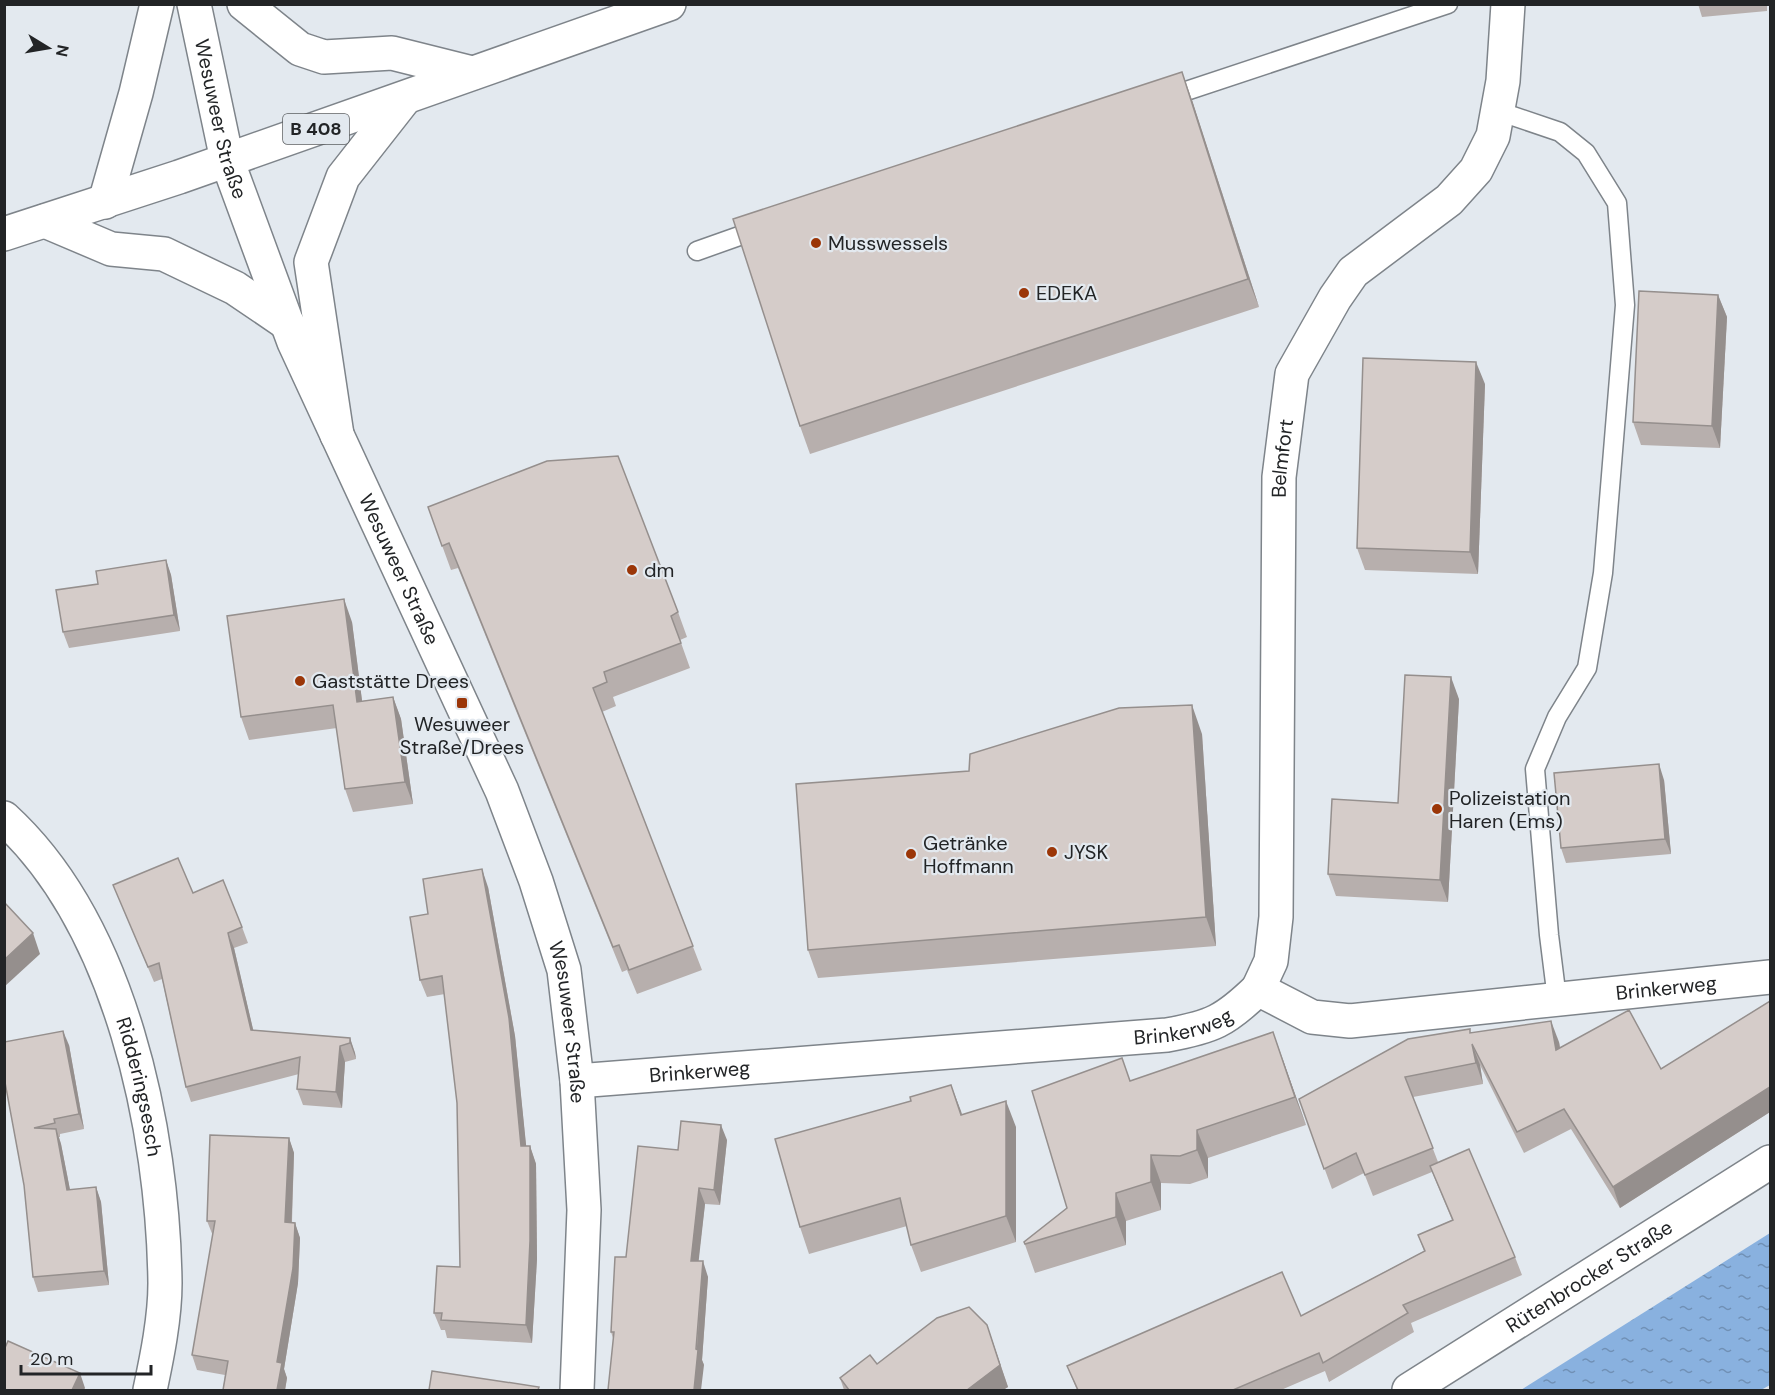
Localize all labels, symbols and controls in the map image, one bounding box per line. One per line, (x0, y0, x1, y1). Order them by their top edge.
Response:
north arrow (18, 18, 78, 78)
street label: Wesuweer Straße (189, 37, 253, 202)
text: N (51, 43, 74, 58)
road number: B 408 (283, 114, 349, 144)
place label: Musswessels (828, 230, 948, 256)
marker: Musswessels (809, 236, 823, 250)
place label: EDEKA (1036, 280, 1097, 306)
marker: EDEKA (1017, 286, 1031, 300)
street label: Belmfort (1266, 417, 1299, 498)
street label: Wesuweer Straße (353, 490, 446, 649)
place label: dm (644, 557, 674, 583)
marker: dm (625, 563, 639, 577)
place label: Gaststätte Drees (312, 668, 469, 694)
marker: Gaststätte Drees (293, 674, 307, 688)
marker: Wesuweer Straße/Drees (455, 696, 469, 710)
place label: Wesuweer Straße/Drees (400, 711, 524, 760)
place label: Polizeistation Haren (Ems) (1449, 785, 1570, 834)
marker: Polizeistation Haren (Ems) (1430, 802, 1444, 816)
place label: Getränke Hoffmann (923, 830, 1014, 879)
place label: JYSK (1064, 839, 1108, 865)
marker: JYSK (1045, 845, 1059, 859)
marker: Getränke Hoffmann (904, 847, 918, 861)
street label: Wesuweer Straße (543, 938, 591, 1104)
street label: Brinkerweg (1614, 970, 1718, 1006)
street label: Brinkerweg (1133, 1002, 1238, 1051)
street label: Ridderingsesch (110, 1014, 168, 1158)
street label: Brinkerweg (648, 1055, 751, 1088)
street label: Rütenbrocker Straße (1501, 1214, 1677, 1339)
scale bar (21, 1338, 152, 1376)
text: 20 m (30, 1347, 73, 1371)

